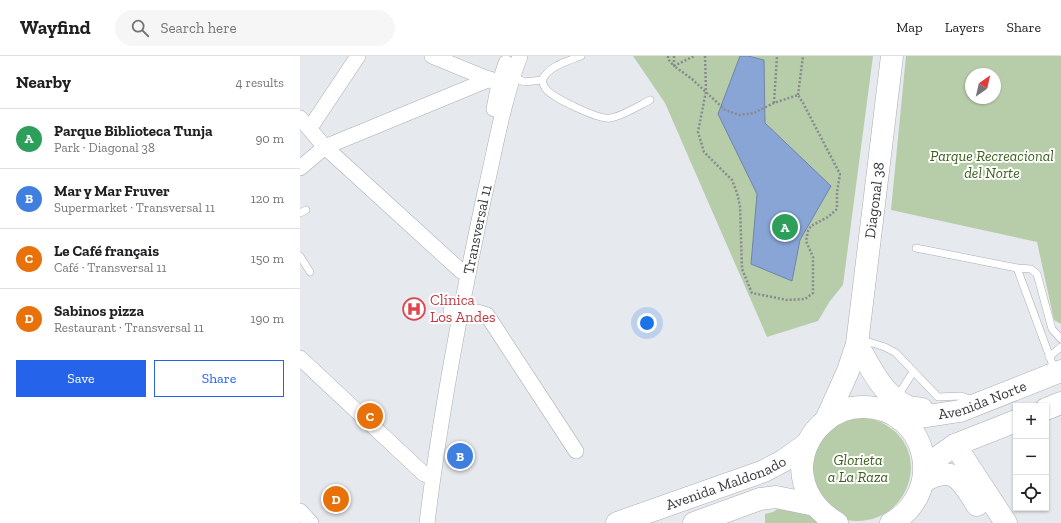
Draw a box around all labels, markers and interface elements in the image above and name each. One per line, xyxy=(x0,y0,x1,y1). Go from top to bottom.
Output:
search box xyxy=(115,10,395,46)
text: Wayfind xyxy=(20,16,91,39)
icon: search xyxy=(129,17,151,39)
text: Search here xyxy=(161,19,237,37)
text: Map xyxy=(896,19,923,36)
text: Layers xyxy=(945,19,984,36)
text: Share xyxy=(1006,19,1041,36)
north arrow xyxy=(965,68,1001,104)
text: Nearby xyxy=(16,72,71,92)
text: 4 results xyxy=(236,75,284,90)
text: Parque Biblioteca Tunja xyxy=(54,122,212,140)
text: A xyxy=(25,131,33,146)
text: 90 m xyxy=(255,131,284,146)
text: Park · Diagonal 38 xyxy=(54,140,155,155)
park label: Parque Recreacional del Norte xyxy=(930,147,1054,182)
street label: Diagonal 38 xyxy=(861,161,888,239)
text: Mar y Mar Fruver xyxy=(54,182,170,200)
street label: Transversal 11 xyxy=(459,183,496,276)
text: B xyxy=(25,191,33,206)
text: 120 m xyxy=(251,191,284,206)
text: Supermarket · Transversal 11 xyxy=(54,200,215,215)
pin: A xyxy=(772,212,798,242)
text: Le Café français xyxy=(54,242,159,260)
text: C xyxy=(25,251,33,266)
text: 150 m xyxy=(251,251,284,266)
text: Café · Transversal 11 xyxy=(54,260,166,275)
place label: Clínica Los Andes xyxy=(430,291,496,326)
hospital icon: Clínica Los Andes xyxy=(401,296,427,322)
text: Sabinos pizza xyxy=(54,302,144,320)
text: D xyxy=(24,311,34,326)
text: 190 m xyxy=(250,311,284,326)
your location xyxy=(637,313,657,333)
text: Restaurant · Transversal 11 xyxy=(54,320,204,335)
button: Save xyxy=(16,360,146,397)
button: Share xyxy=(154,360,284,397)
street label: Avenida Norte xyxy=(937,377,1029,423)
pin: C xyxy=(357,401,383,431)
map controls xyxy=(1013,403,1049,511)
button: + xyxy=(1013,403,1049,439)
button: − xyxy=(1013,439,1049,475)
pin: B xyxy=(447,441,473,471)
park label: Glorieta a La Raza xyxy=(828,451,888,486)
street label: Avenida Maldonado xyxy=(663,452,789,514)
button: locate xyxy=(1013,475,1049,511)
pin: D xyxy=(323,484,349,514)

